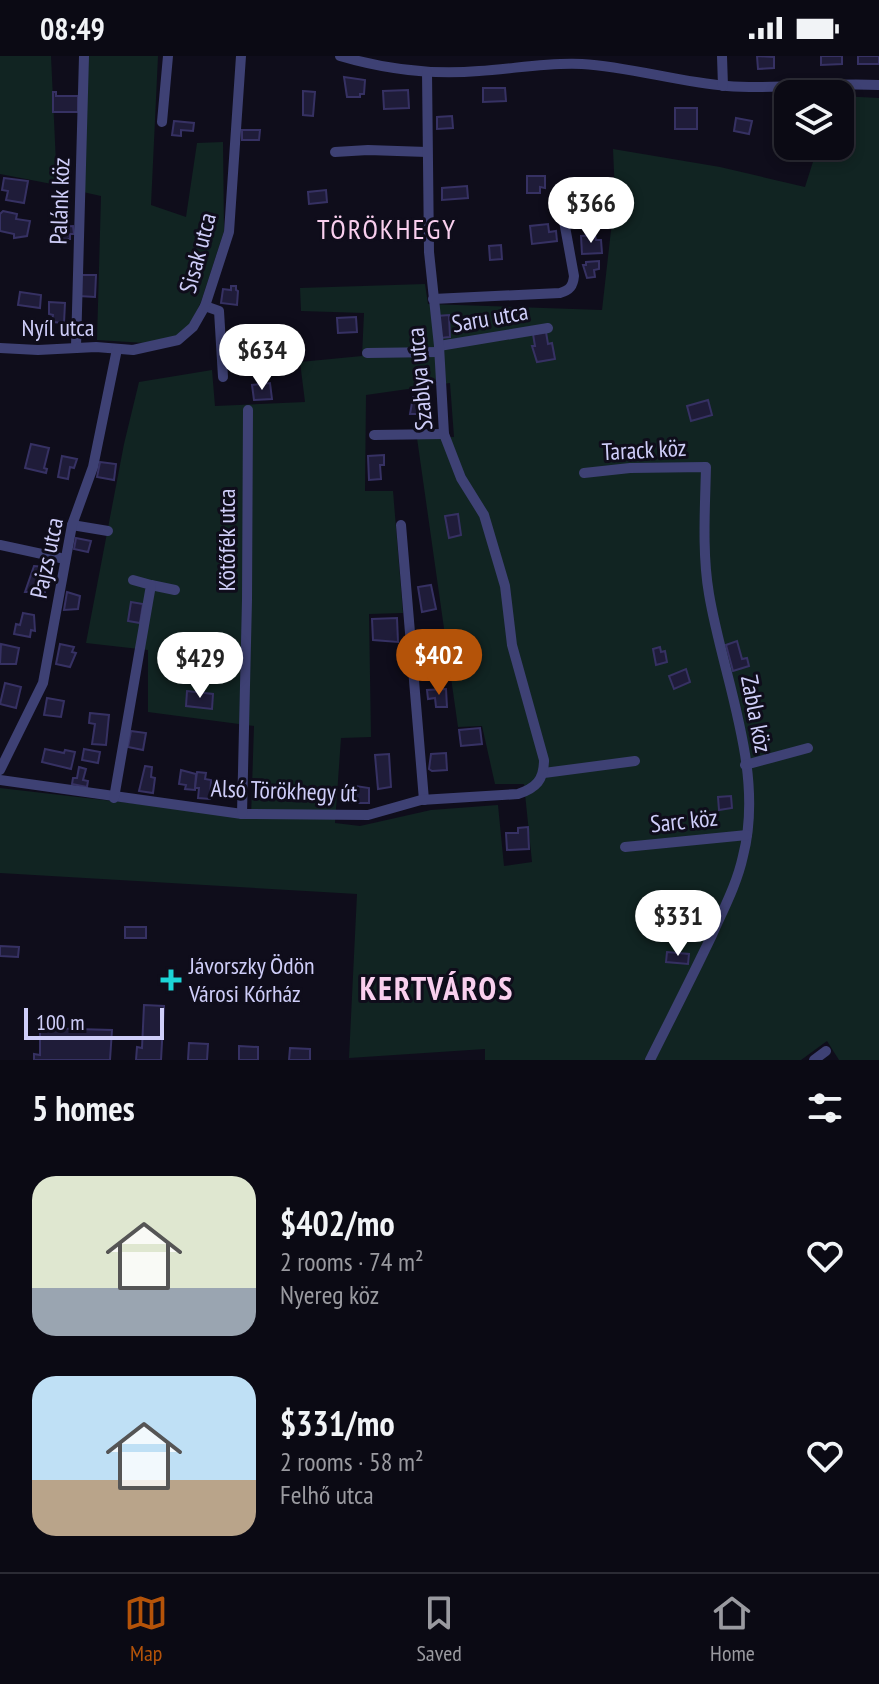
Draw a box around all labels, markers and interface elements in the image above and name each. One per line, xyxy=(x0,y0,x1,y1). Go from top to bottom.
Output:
text: 08:49 xyxy=(40,9,105,48)
map controls xyxy=(774,80,854,160)
button: layers xyxy=(774,80,854,160)
street label: Palánk köz xyxy=(42,157,77,245)
pin: $366 xyxy=(544,177,638,245)
text: $366 xyxy=(566,186,616,219)
street label: Sisak utca xyxy=(172,209,223,296)
district label: TÖRÖKHEGY xyxy=(317,210,457,247)
street label: Saru utca xyxy=(449,296,530,339)
street label: Nyíl utca xyxy=(22,312,94,343)
pin: $634 xyxy=(215,324,309,392)
street label: Szablya utca xyxy=(400,326,439,432)
text: $634 xyxy=(237,333,287,366)
street label: Tarack köz xyxy=(601,432,687,467)
street label: Kötőfék utca xyxy=(211,489,242,591)
street label: Pajzs utca xyxy=(23,515,70,601)
pin: $402 xyxy=(392,629,486,697)
pin: $429 xyxy=(153,632,247,700)
text: $402 xyxy=(414,638,464,671)
text: $429 xyxy=(175,641,225,674)
street label: Zabla köz xyxy=(734,673,779,755)
street label: Alsó Törökhegy út xyxy=(210,772,358,809)
street label: Sarc köz xyxy=(649,802,719,839)
pin: $331 xyxy=(631,890,725,958)
text: $331 xyxy=(653,899,703,932)
place label: Jávorszky Ödön Városi Kórház xyxy=(188,950,315,1009)
district label: KERTVÁROS xyxy=(360,967,514,1009)
marker: Jávorszky Ödön Városi Kórház xyxy=(160,969,182,991)
scale bar xyxy=(24,1004,164,1040)
text: 100 m xyxy=(36,1008,85,1036)
text: 5 homes xyxy=(32,1086,135,1130)
icon: filters xyxy=(803,1086,847,1130)
text: $402/mo xyxy=(280,1201,395,1245)
icon: home xyxy=(96,1208,192,1304)
icon: heart xyxy=(803,1234,847,1278)
text: 2 rooms · 74 m² xyxy=(280,1245,424,1278)
text: Nyereg köz xyxy=(280,1278,379,1311)
text: $331/mo xyxy=(280,1401,395,1445)
icon: home xyxy=(96,1408,192,1504)
icon: heart xyxy=(803,1434,847,1478)
text: 2 rooms · 58 m² xyxy=(280,1445,424,1478)
text: Felhő utca xyxy=(280,1478,374,1511)
tab: Map xyxy=(124,1591,168,1667)
tab: Saved xyxy=(416,1591,462,1667)
tab: Home xyxy=(710,1591,755,1667)

